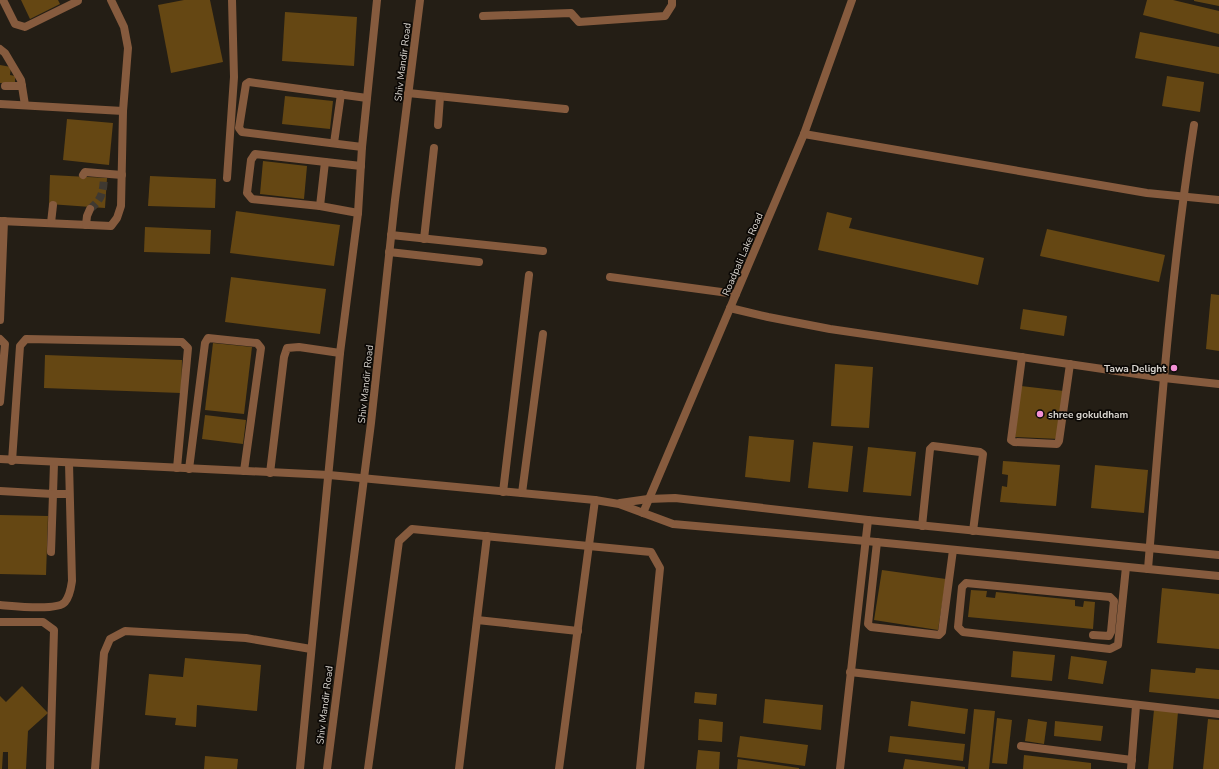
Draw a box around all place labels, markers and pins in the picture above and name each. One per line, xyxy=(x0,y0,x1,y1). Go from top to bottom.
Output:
place label: Tawa Delight xyxy=(1104,362,1166,376)
marker: Tawa Delight xyxy=(1169,363,1179,373)
place label: shree gokuldham xyxy=(1048,408,1129,422)
marker: shree gokuldham xyxy=(1035,409,1045,419)

